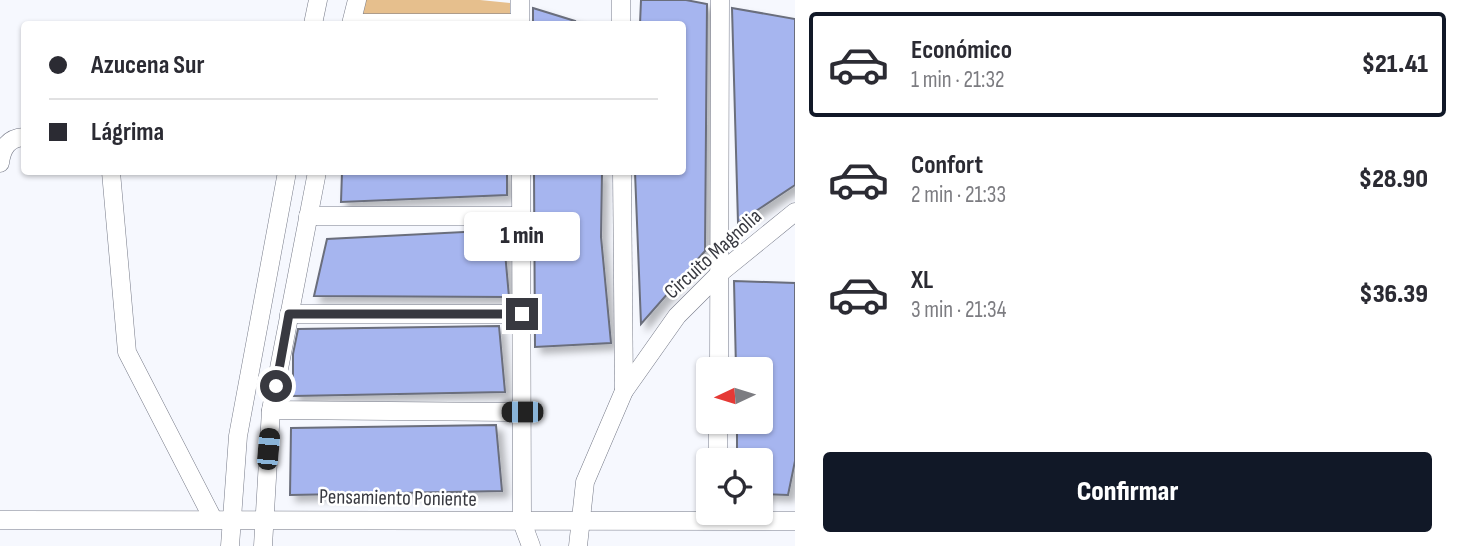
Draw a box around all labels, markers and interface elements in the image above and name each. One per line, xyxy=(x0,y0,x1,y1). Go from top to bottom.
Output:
icon: car xyxy=(827,33,890,96)
text: Económico xyxy=(911,35,1012,66)
text: $21.41 xyxy=(1362,49,1428,80)
text: Azucena Sur xyxy=(91,50,204,81)
text: 1 min · 21:32 xyxy=(911,66,1005,94)
text: Lágrima xyxy=(91,117,164,148)
icon: car xyxy=(827,148,890,211)
text: Confort xyxy=(911,150,983,181)
text: $28.90 xyxy=(1359,164,1428,195)
text: 2 min · 21:33 xyxy=(911,181,1006,209)
street label: Circuito Magnolia xyxy=(659,204,767,304)
callout: 1 min xyxy=(464,212,580,262)
text: 1 min xyxy=(500,222,544,250)
icon: car xyxy=(827,263,890,326)
text: XL xyxy=(911,265,933,296)
text: $36.39 xyxy=(1359,279,1428,310)
text: 3 min · 21:34 xyxy=(911,296,1006,324)
route end xyxy=(506,298,538,330)
north arrow xyxy=(696,357,774,434)
map controls xyxy=(696,357,773,525)
route start xyxy=(260,370,292,402)
car xyxy=(502,402,544,423)
car xyxy=(256,427,281,471)
button: locate xyxy=(696,448,773,525)
button: Confirmar xyxy=(823,452,1432,532)
street label: Pensamiento Poniente xyxy=(319,484,477,512)

